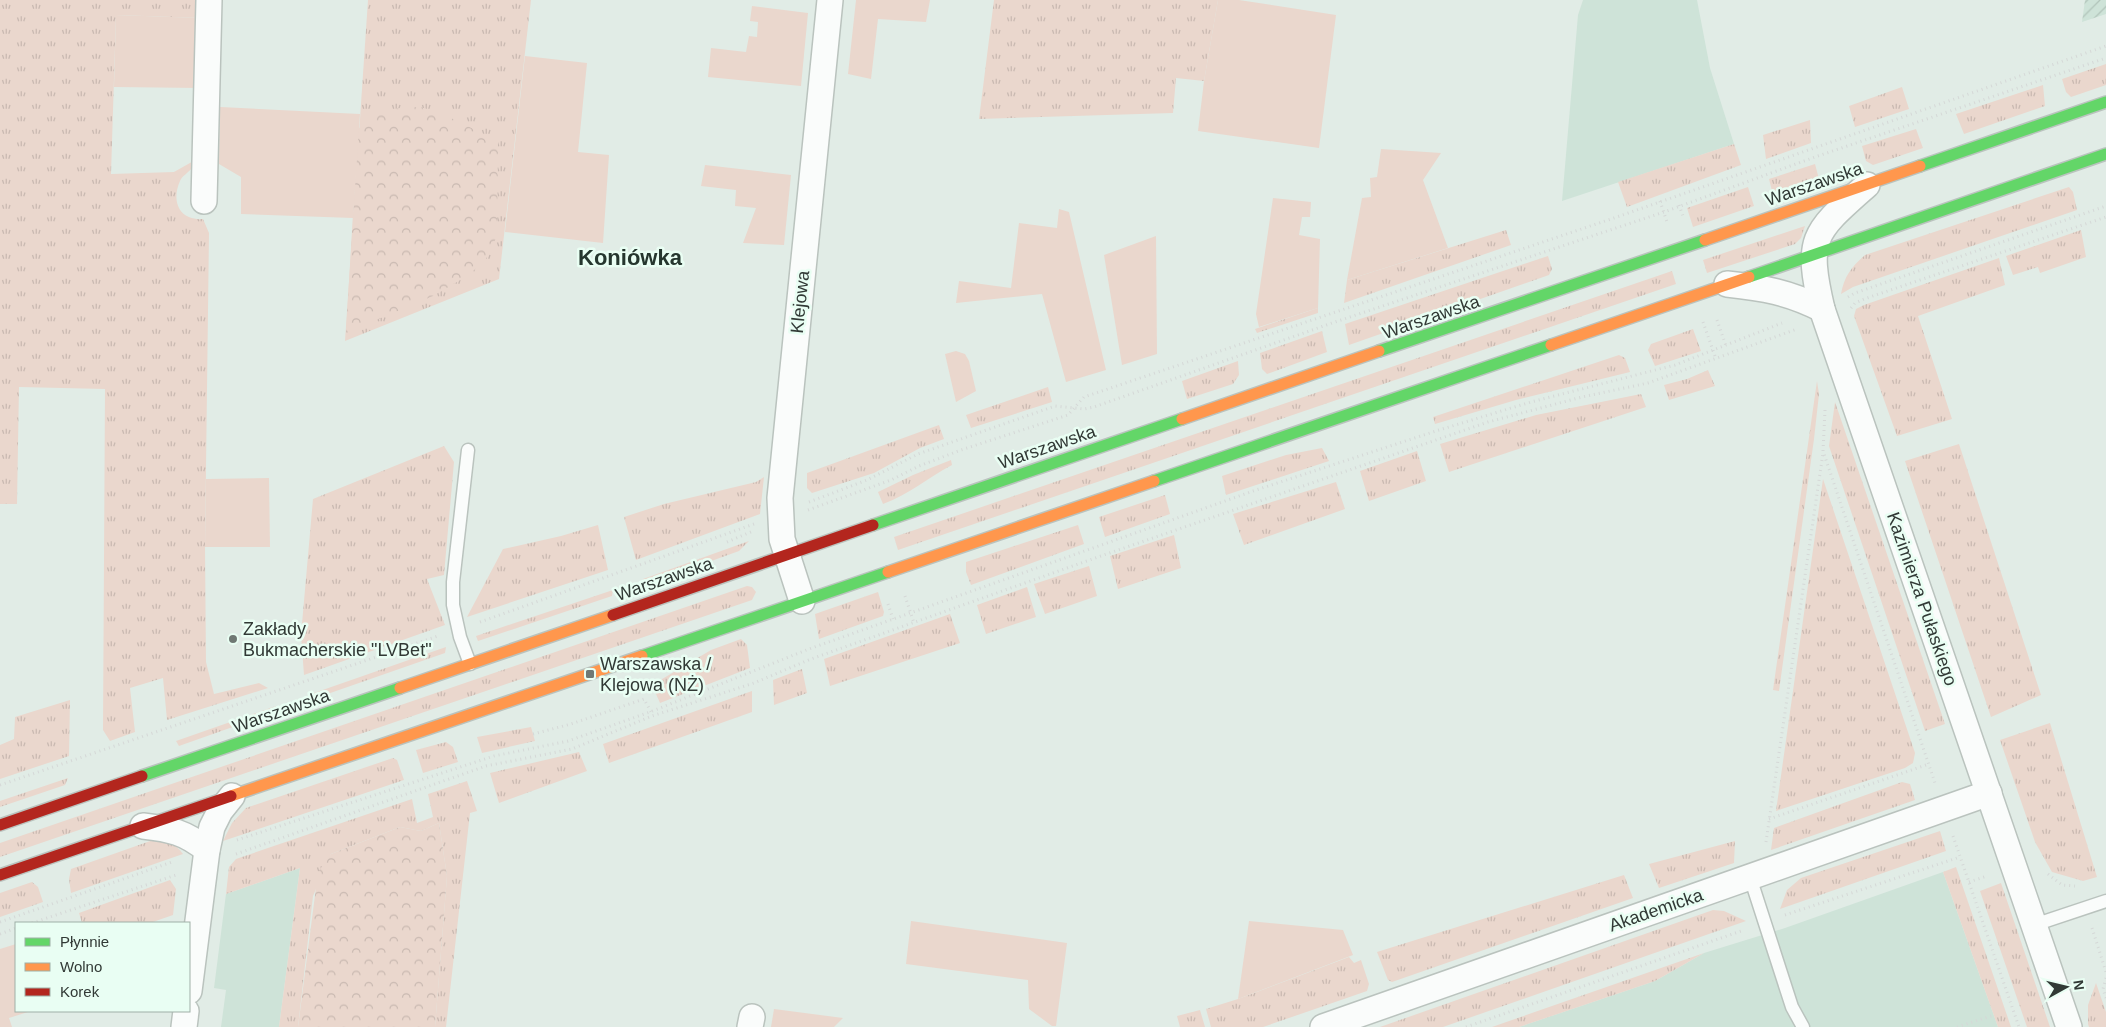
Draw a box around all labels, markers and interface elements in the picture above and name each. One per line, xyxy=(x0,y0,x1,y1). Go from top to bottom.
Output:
street label: Warszawska xyxy=(1763,158,1866,210)
district label: Koniówka xyxy=(578,245,683,270)
street label: Klejowa xyxy=(787,269,813,334)
street label: Warszawska xyxy=(1380,291,1483,343)
street label: Warszawska xyxy=(996,421,1099,473)
street label: Kazimierza Pułaskiego xyxy=(1883,510,1961,688)
street label: Warszawska xyxy=(613,553,716,605)
place label: Zakłady Bukmacherskie "LVBet" xyxy=(243,619,432,660)
marker: Zakłady Bukmacherskie "LVBet" xyxy=(227,633,239,645)
place label: Warszawska / Klejowa (NŻ) xyxy=(600,654,711,695)
marker: Warszawska / Klejowa (NŻ) xyxy=(584,668,596,680)
street label: Warszawska xyxy=(230,685,333,737)
street label: Akademicka xyxy=(1606,884,1707,935)
legend xyxy=(15,922,190,1012)
text: Płynnie xyxy=(60,933,109,950)
text: Wolno xyxy=(60,958,102,975)
north arrow xyxy=(2041,962,2091,1012)
text: N xyxy=(2070,979,2088,991)
text: Korek xyxy=(60,983,100,1000)

